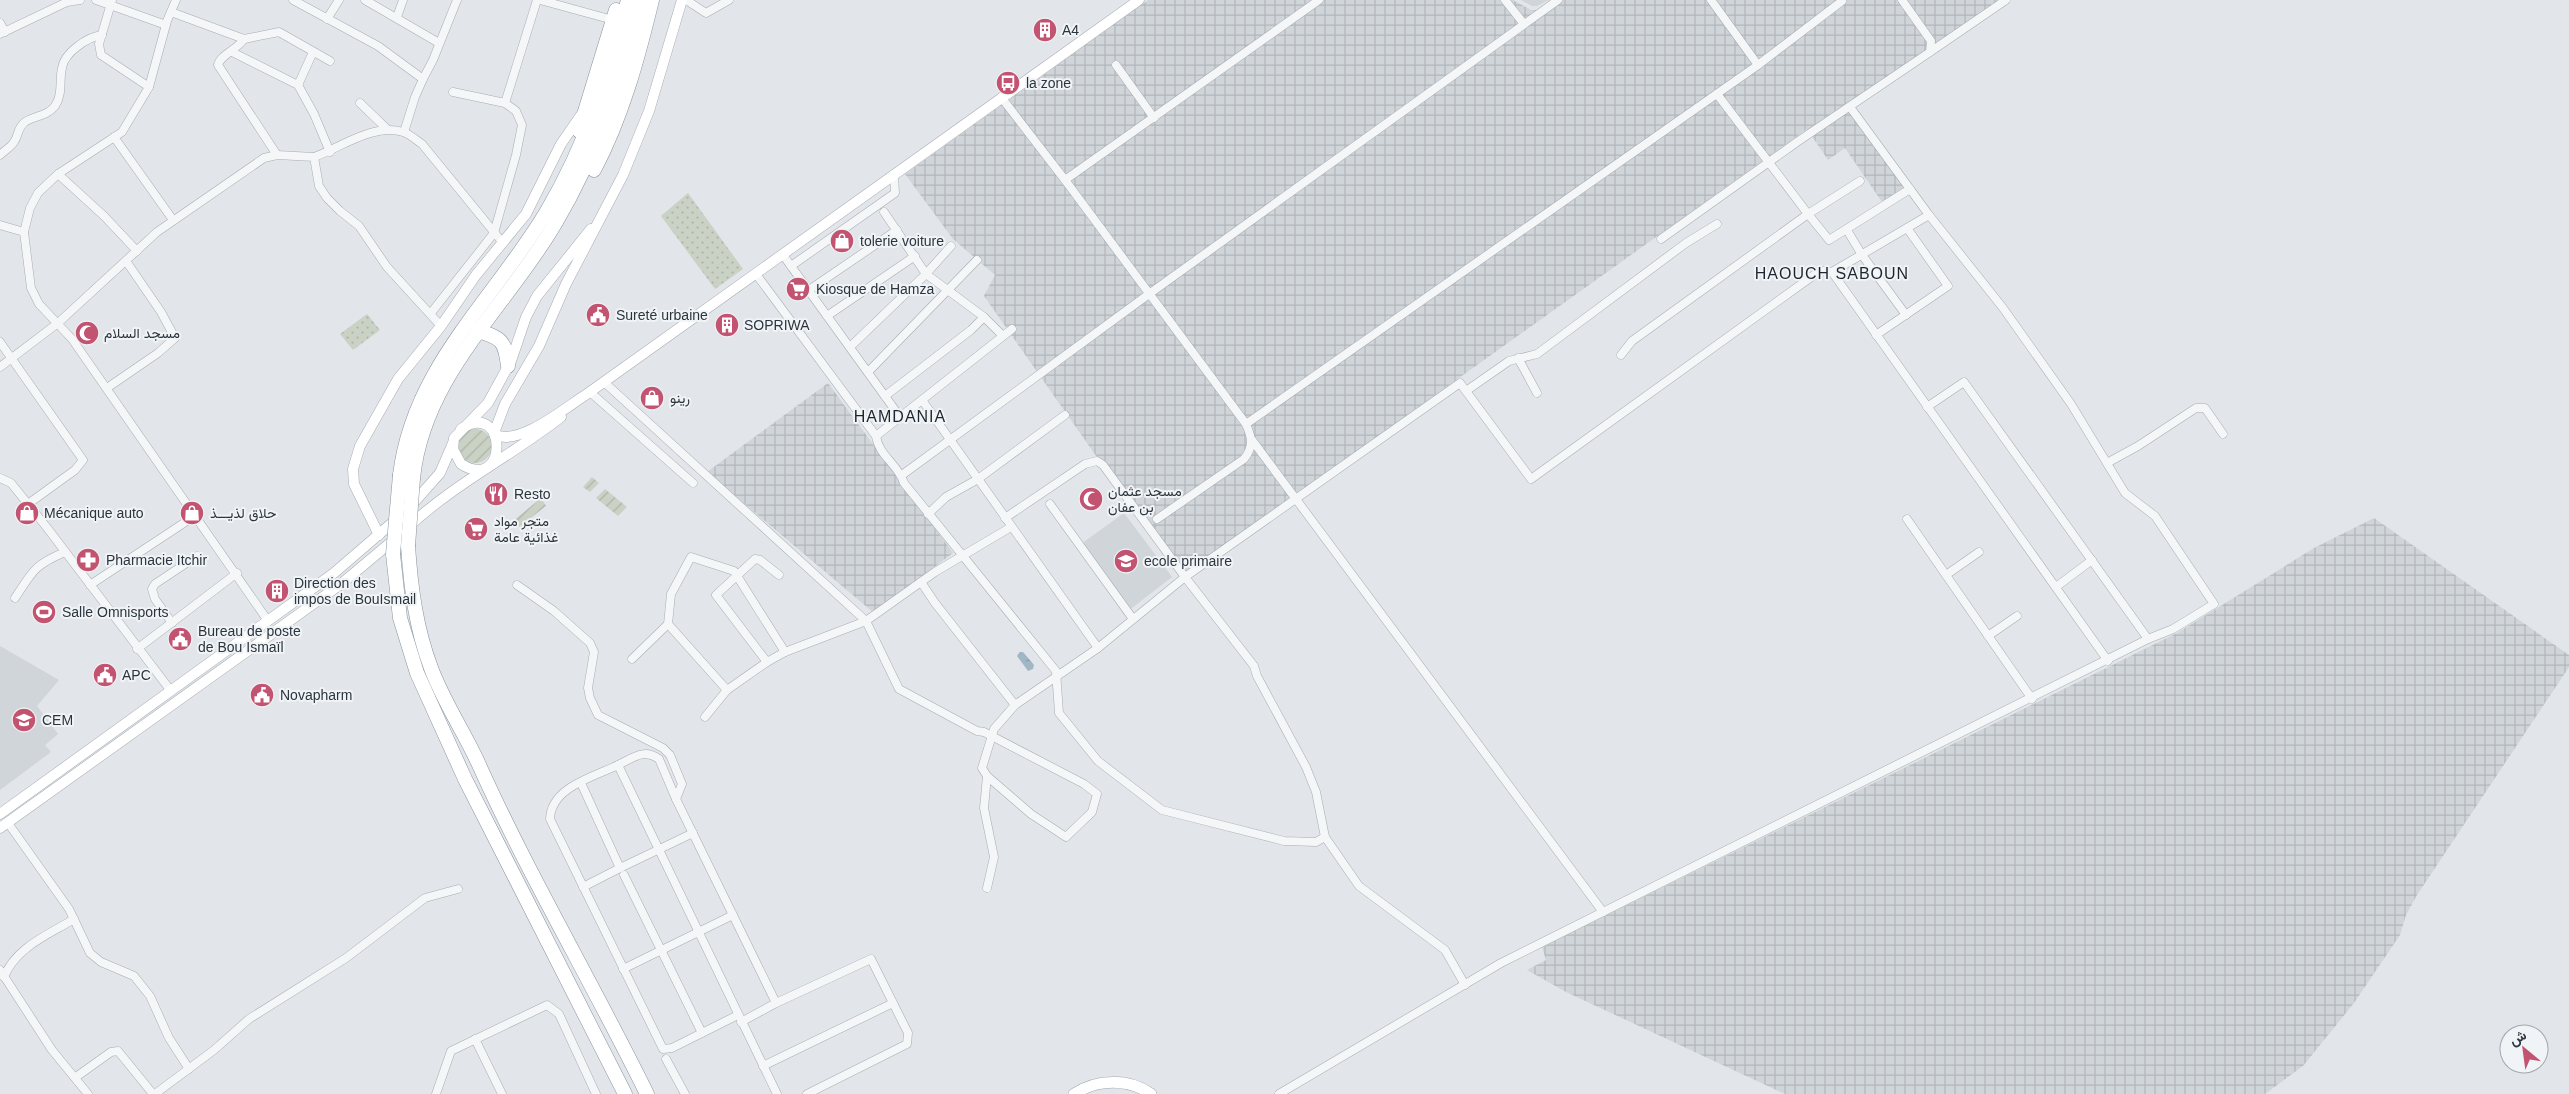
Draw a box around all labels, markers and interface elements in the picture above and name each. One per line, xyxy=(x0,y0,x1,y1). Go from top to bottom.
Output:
building icon: A4 xyxy=(1032,17,1058,43)
place label: A4 xyxy=(1062,22,1079,38)
bus stop icon: la zone xyxy=(995,70,1021,96)
place label: la zone xyxy=(1026,75,1071,91)
shop icon: tolerie voiture xyxy=(829,228,855,254)
place label: tolerie voiture xyxy=(860,233,944,249)
district label: HAOUCH SABOUN xyxy=(1755,265,1909,282)
supermarket icon: Kiosque de Hamza xyxy=(785,276,811,302)
place label: Kiosque de Hamza xyxy=(816,281,935,297)
public building icon: Sureté urbaine xyxy=(585,302,611,328)
place label: Sureté urbaine xyxy=(616,307,708,323)
building icon: SOPRIWA xyxy=(714,312,740,338)
place label: SOPRIWA xyxy=(744,317,810,333)
mosque icon: مسجد السلام xyxy=(74,320,100,346)
place label: مسجد السلام xyxy=(104,325,180,342)
shop icon: رينو xyxy=(639,385,665,411)
place label: رينو xyxy=(670,390,690,407)
district label: HAMDANIA xyxy=(854,408,946,425)
restaurant icon: Resto xyxy=(483,481,509,507)
place label: مسجد عثمان بن عفان xyxy=(1108,483,1182,516)
place label: Resto xyxy=(514,486,551,502)
mosque icon: مسجد عثمان بن عفان xyxy=(1078,486,1104,512)
shop icon: Mécanique auto xyxy=(14,500,40,526)
shop icon: حلاق لذيـــذ xyxy=(179,500,205,526)
place label: Mécanique auto xyxy=(44,505,144,521)
place label: حلاق لذيـــذ xyxy=(210,505,276,522)
place label: متجر مواد غذائية عامة xyxy=(494,513,558,545)
supermarket icon: متجر مواد غذائية عامة xyxy=(463,516,489,542)
pharmacy icon: Pharmacie Itchir xyxy=(75,547,101,573)
school or university icon: ecole primaire xyxy=(1113,548,1139,574)
place label: Pharmacie Itchir xyxy=(106,552,207,568)
place label: ecole primaire xyxy=(1144,553,1232,569)
place label: Direction des impos de BouIsmail xyxy=(294,575,416,607)
building icon: Direction des impos de BouIsmail xyxy=(264,578,290,604)
sports icon: Salle Omnisports xyxy=(31,599,57,625)
place label: Salle Omnisports xyxy=(62,604,169,620)
place label: Bureau de poste de Bou Ismaïl xyxy=(198,623,301,655)
public building icon: Bureau de poste de Bou Ismaïl xyxy=(167,626,193,652)
public building icon: APC xyxy=(92,662,118,688)
place label: APC xyxy=(122,667,151,683)
public building icon: Novapharm xyxy=(249,682,275,708)
place label: Novapharm xyxy=(280,687,352,703)
school or university icon: CEM xyxy=(11,707,37,733)
place label: CEM xyxy=(42,712,73,728)
north arrow xyxy=(2499,1024,2549,1074)
text: ش xyxy=(2506,1026,2530,1050)

